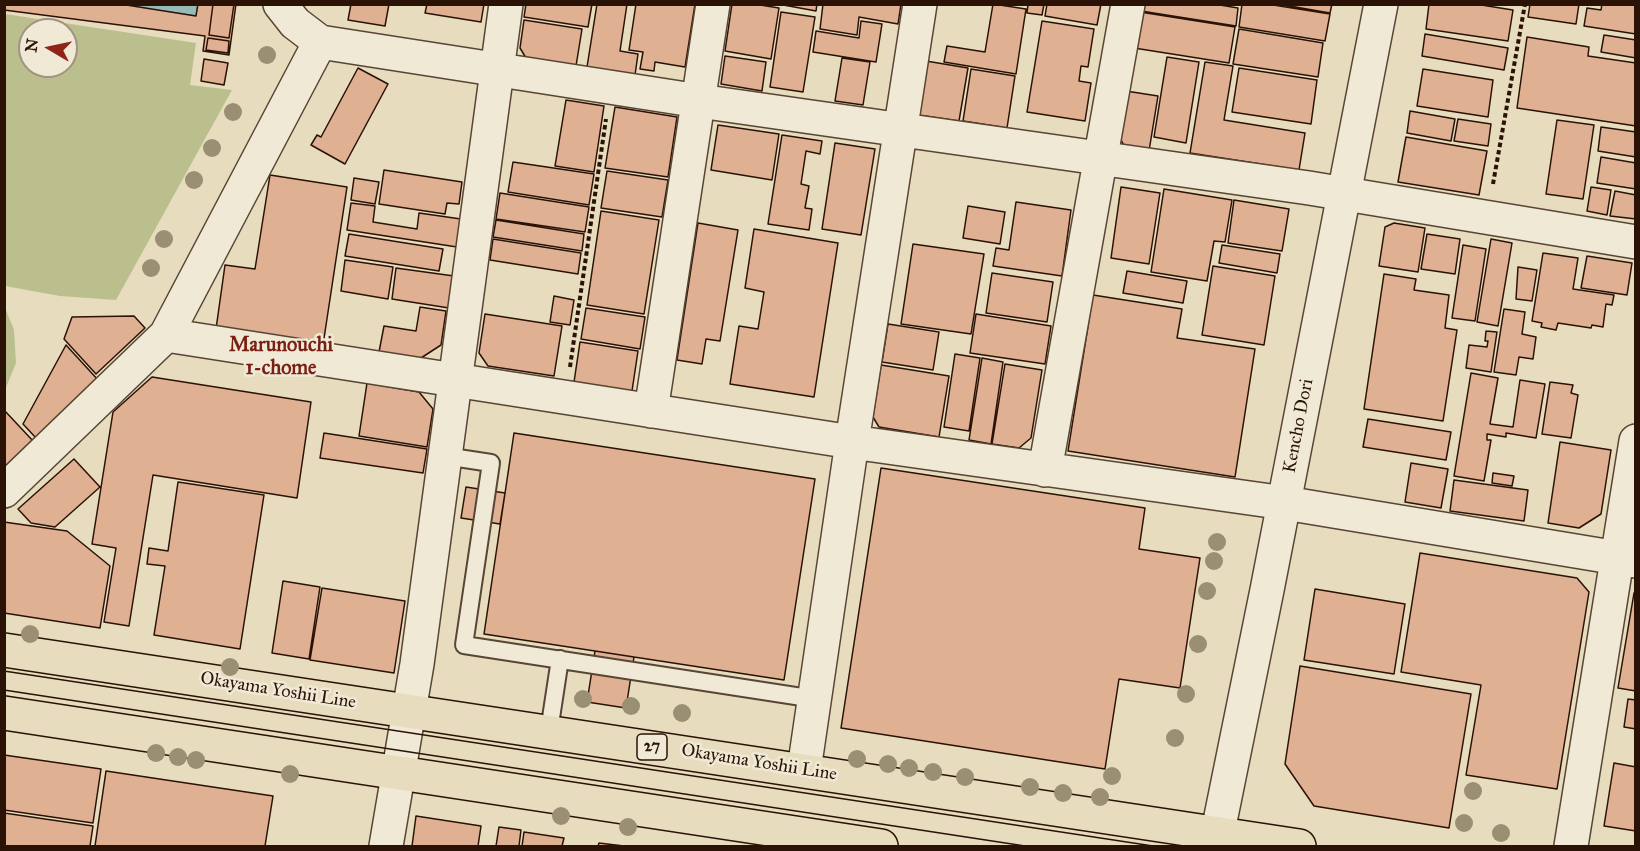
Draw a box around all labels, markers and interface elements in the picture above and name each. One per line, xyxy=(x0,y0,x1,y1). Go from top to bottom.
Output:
north arrow xyxy=(18,18,78,78)
text: N xyxy=(21,37,42,54)
district label: Marunouchi 1-chome xyxy=(229,334,333,381)
street label: Kencho Dori xyxy=(1279,377,1319,475)
street label: Okayama Yoshii Line xyxy=(199,668,357,714)
road number: 27 xyxy=(637,734,667,760)
street label: Okayama Yoshii Line xyxy=(680,740,838,786)

